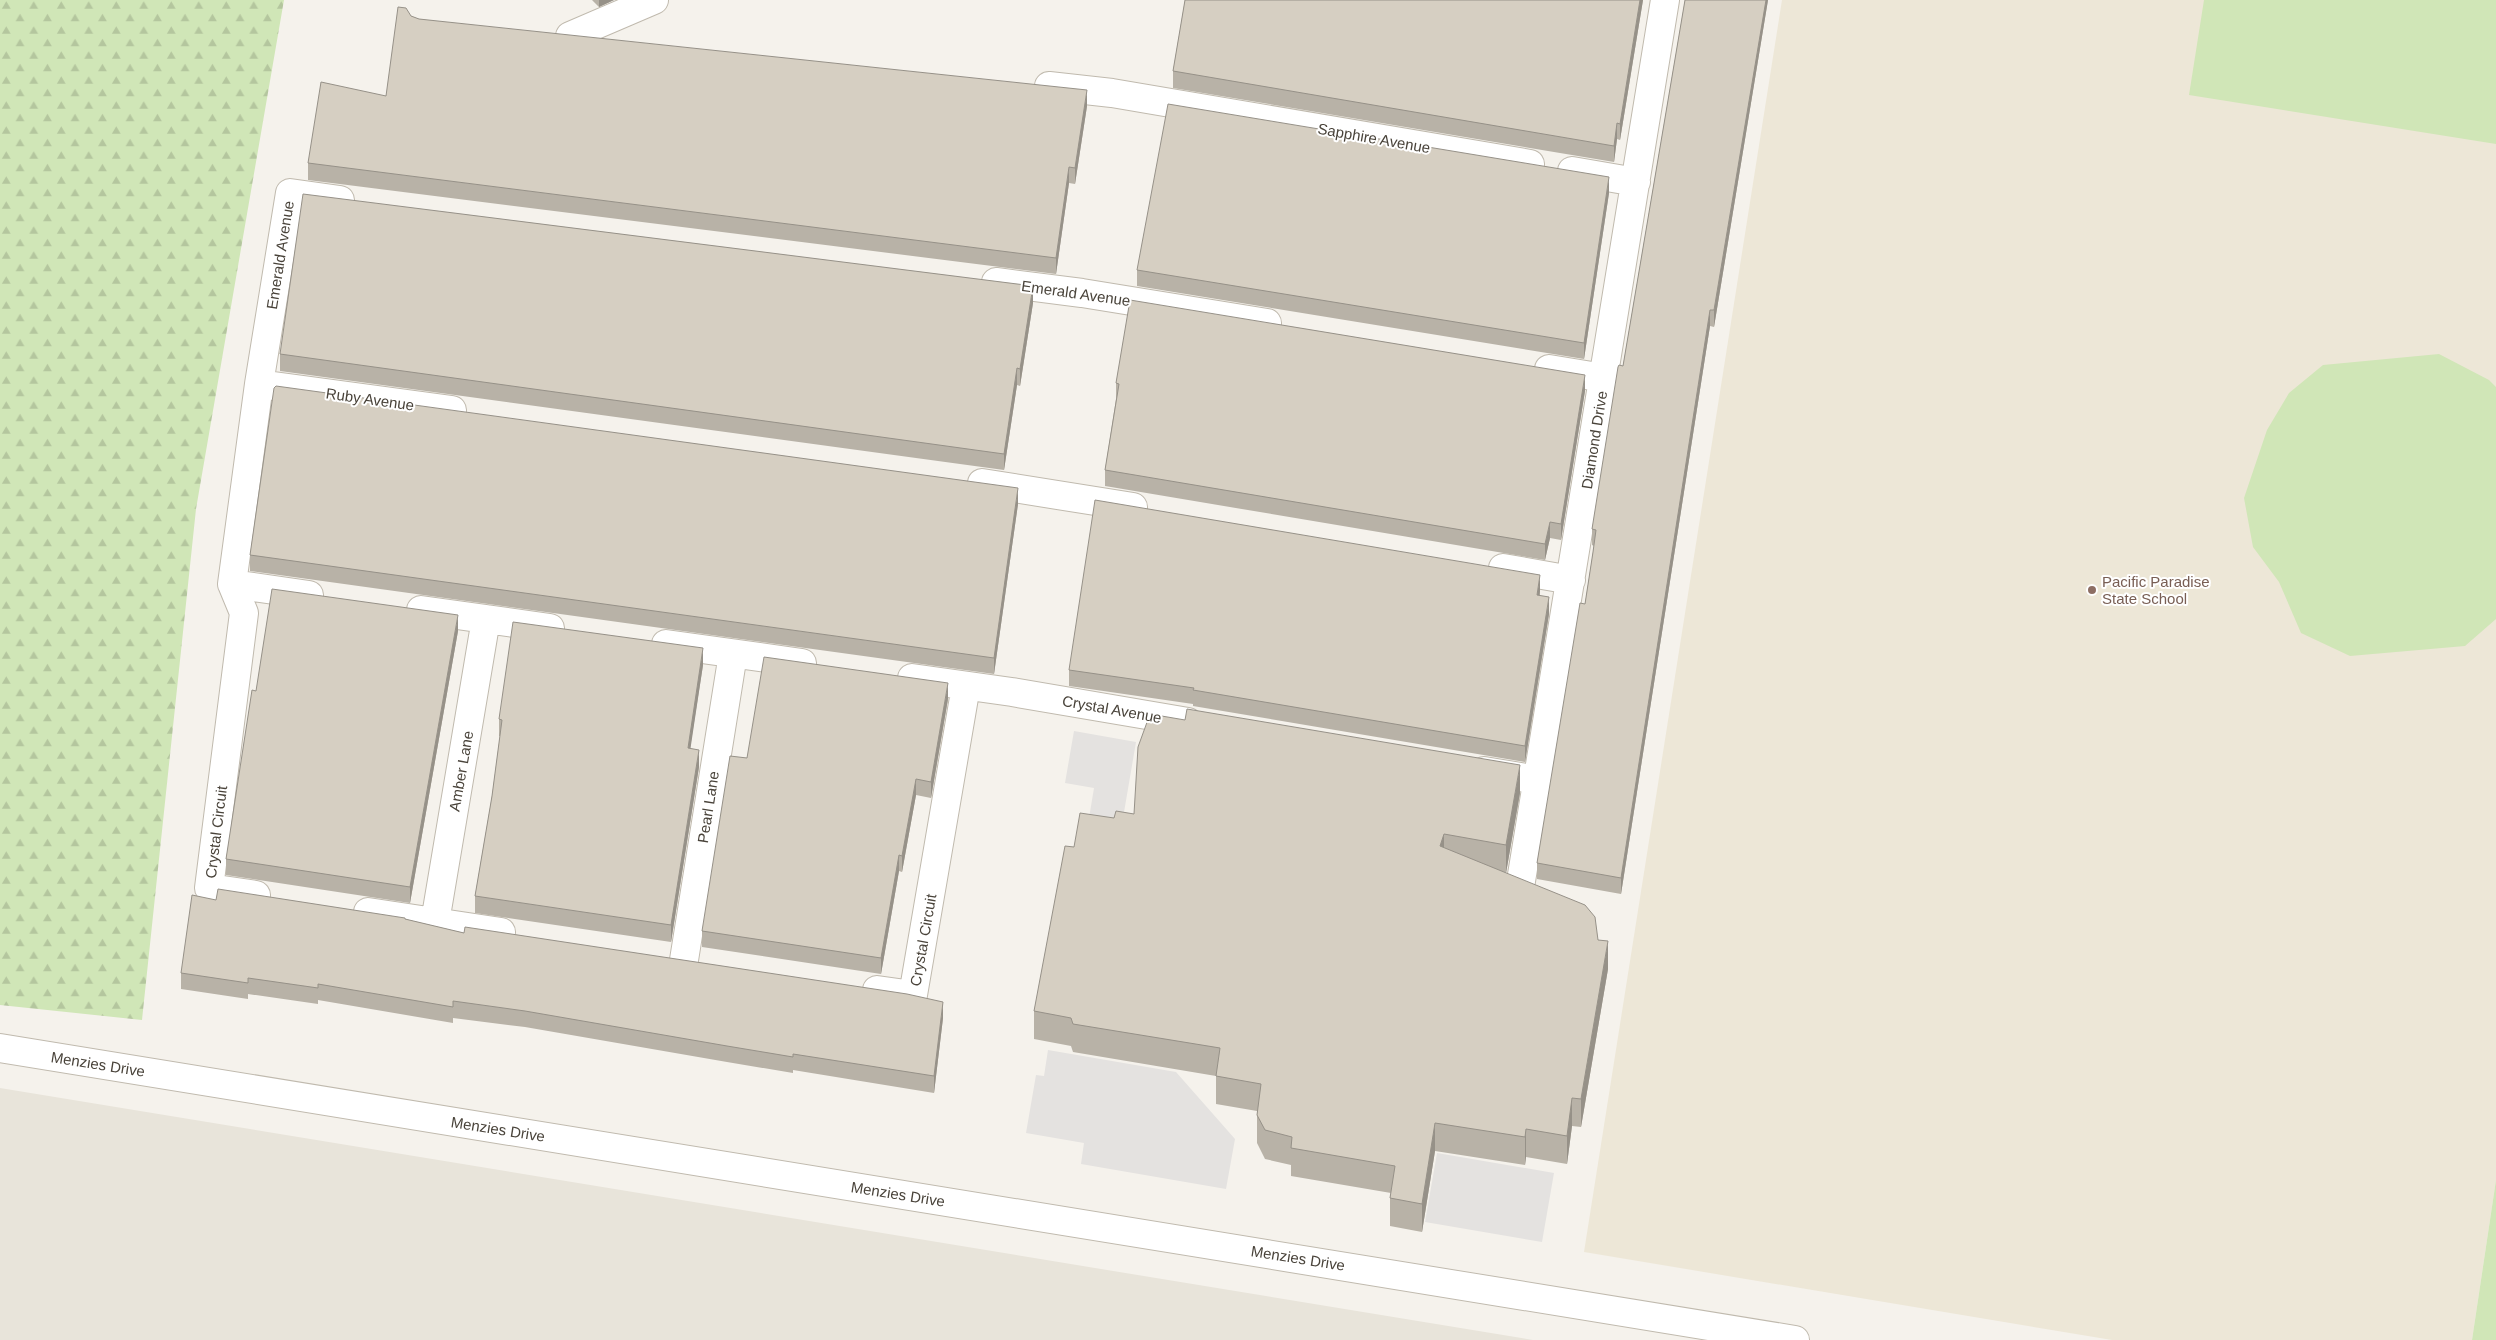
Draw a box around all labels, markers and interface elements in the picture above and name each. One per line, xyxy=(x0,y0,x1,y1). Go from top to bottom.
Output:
street label: Sapphire Avenue xyxy=(1316,120,1432,156)
street label: Emerald Avenue xyxy=(263,199,297,311)
street label: Emerald Avenue xyxy=(1020,277,1132,309)
street label: Ruby Avenue xyxy=(325,384,415,414)
street label: Diamond Drive xyxy=(1578,390,1610,490)
place label: Pacific Paradise State School xyxy=(2102,573,2210,607)
marker: Pacific Paradise State School xyxy=(2086,584,2098,596)
street label: Crystal Avenue xyxy=(1061,692,1163,726)
street label: Amber Lane xyxy=(446,729,476,813)
street label: Pearl Lane xyxy=(694,770,722,844)
street label: Crystal Circuit xyxy=(202,784,230,879)
street label: Crystal Circuit xyxy=(907,892,940,987)
street label: Menzies Drive xyxy=(50,1048,146,1080)
street label: Menzies Drive xyxy=(450,1113,546,1145)
street label: Menzies Drive xyxy=(850,1178,946,1210)
street label: Menzies Drive xyxy=(1250,1242,1346,1274)

